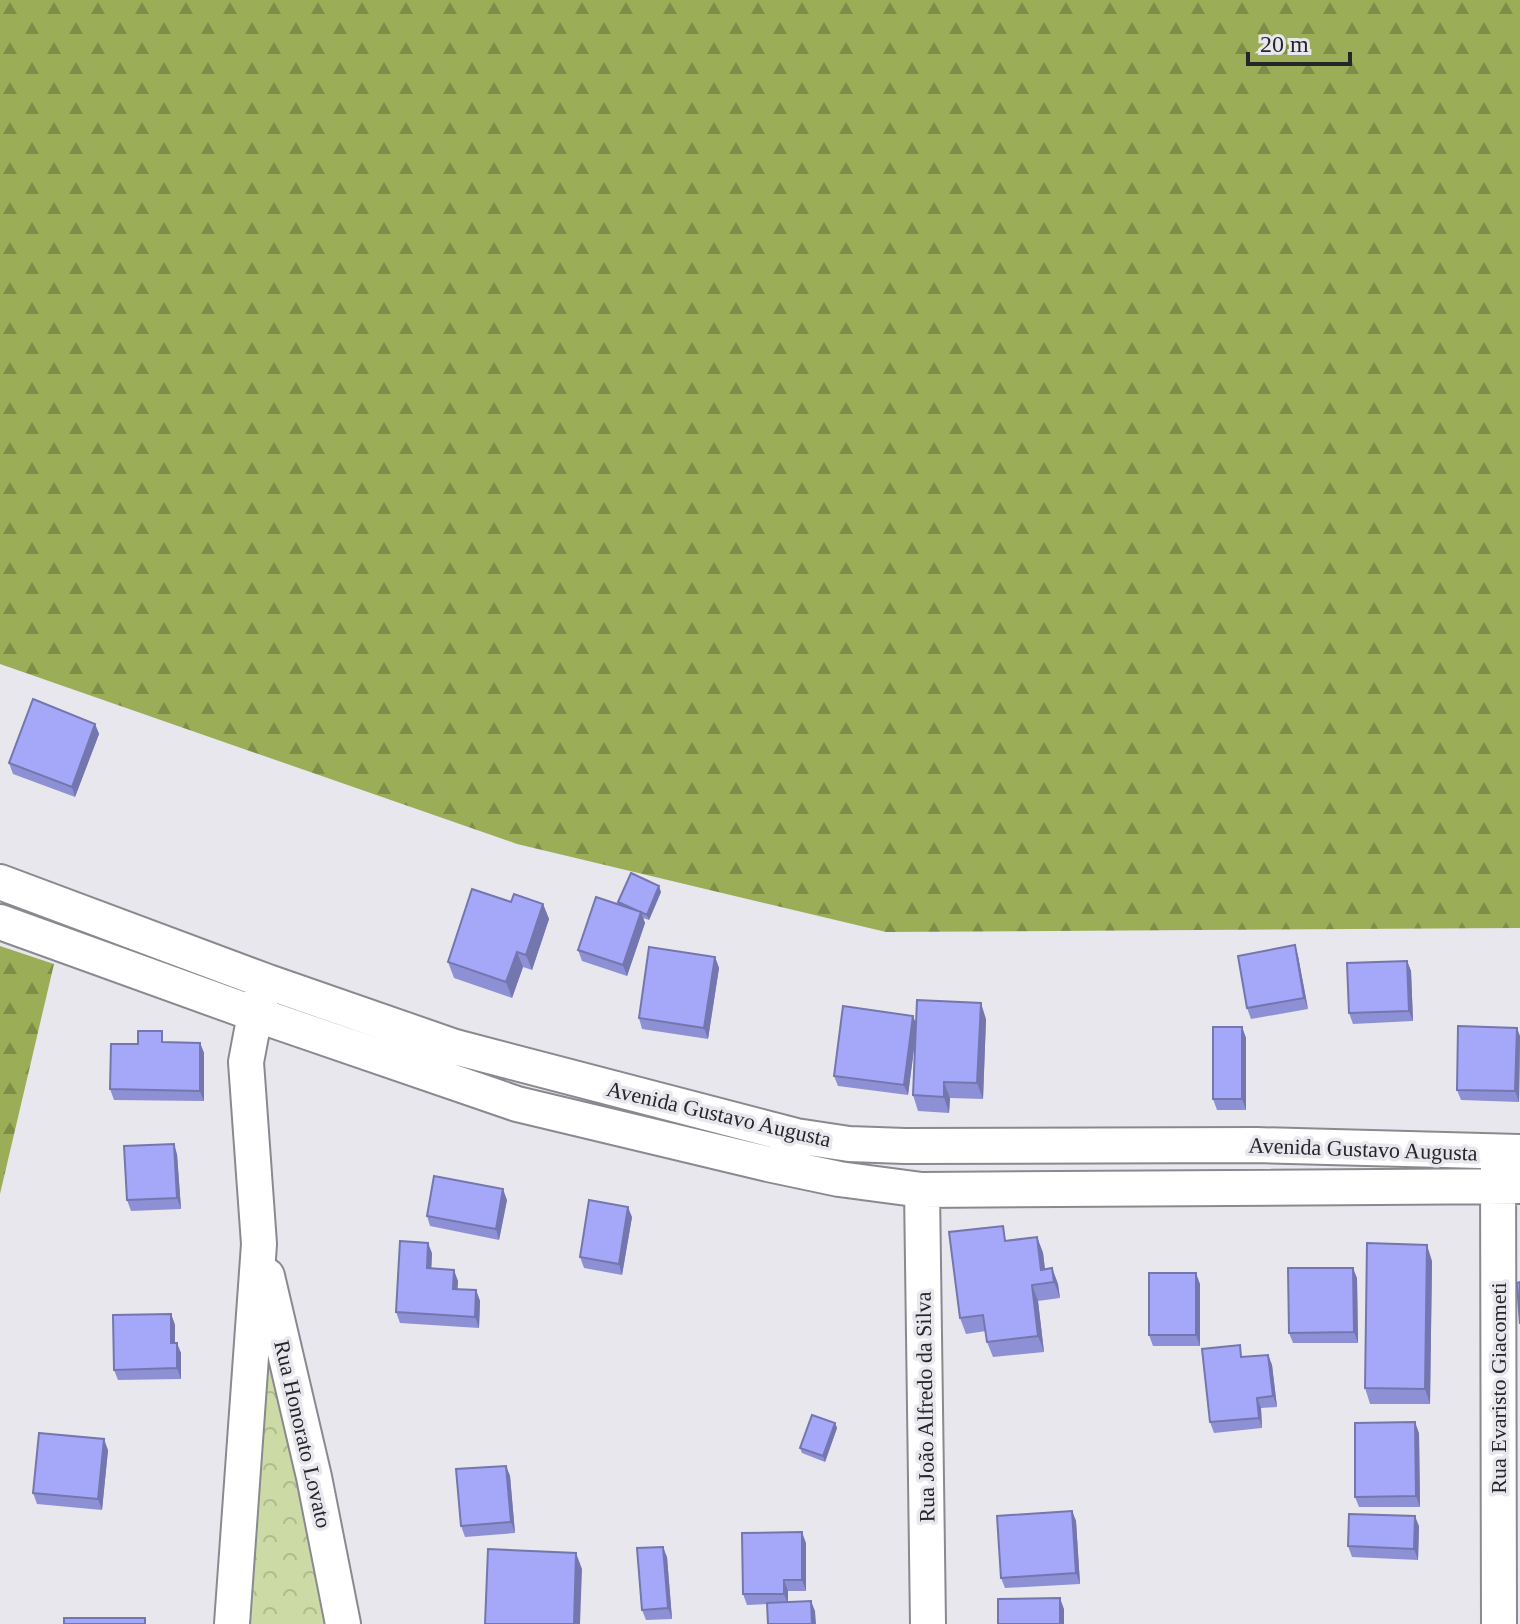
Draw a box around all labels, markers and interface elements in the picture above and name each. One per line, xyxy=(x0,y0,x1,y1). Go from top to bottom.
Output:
scale bar xyxy=(1248,16,1350,66)
text: 20 m xyxy=(1260,31,1309,57)
street label: Avenida Gustavo Augusta xyxy=(604,1076,834,1152)
street label: Avenida Gustavo Augusta xyxy=(1248,1133,1478,1166)
street label: Rua Evaristo Giacometi xyxy=(1486,1282,1511,1494)
street label: Rua João Alfredo da Silva xyxy=(910,1291,940,1523)
street label: Rua Honorato Lovato xyxy=(269,1338,337,1530)

